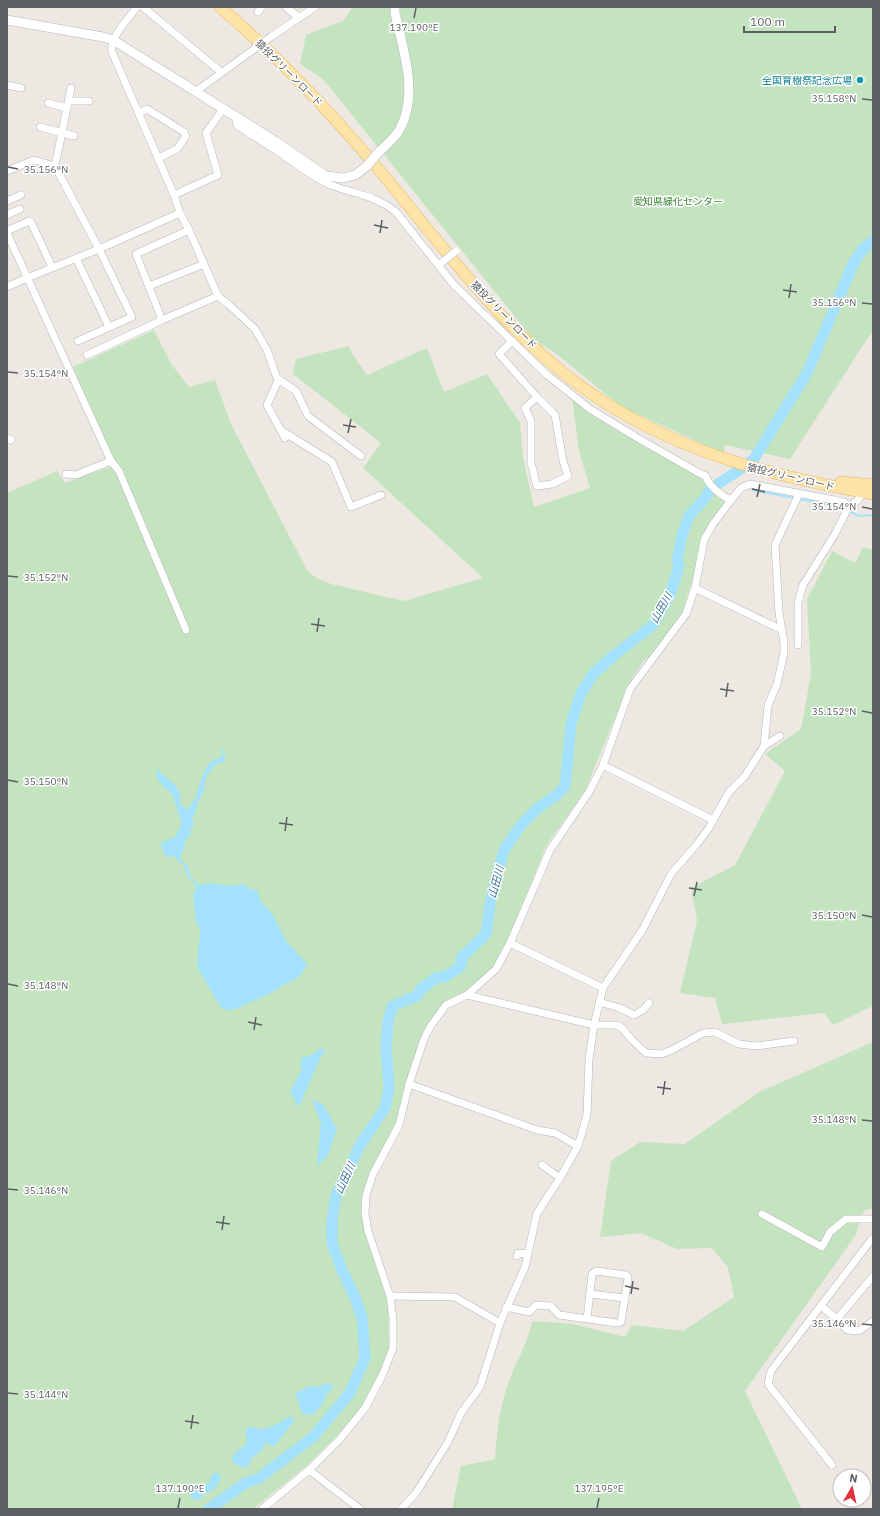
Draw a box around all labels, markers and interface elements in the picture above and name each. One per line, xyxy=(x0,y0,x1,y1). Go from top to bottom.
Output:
scale bar xyxy=(744,8,835,34)
text: 100 m xyxy=(750,14,785,29)
text: 137.190°E xyxy=(389,21,439,34)
street label: 猿投グリーンロード xyxy=(253,37,325,109)
place label: 全国育樹祭記念広場 xyxy=(762,74,852,87)
marker: 全国育樹祭記念広場 xyxy=(855,75,865,85)
text: 35.158°N xyxy=(812,92,856,105)
text: 35.156°N xyxy=(24,163,68,176)
park label: 愛知県緑化センター xyxy=(633,195,723,208)
street label: 猿投グリーンロード xyxy=(468,278,540,352)
text: 35.156°N xyxy=(812,296,856,309)
text: 35.154°N xyxy=(24,367,68,380)
street label: 猿投グリーンロード xyxy=(746,461,836,493)
text: 35.154°N xyxy=(812,500,856,513)
text: 35.152°N xyxy=(24,571,68,584)
water label: 山田川 xyxy=(647,589,676,626)
text: 35.152°N xyxy=(812,705,856,718)
text: 35.150°N xyxy=(24,775,68,788)
water label: 山田川 xyxy=(485,863,507,900)
text: 35.150°N xyxy=(812,909,856,922)
text: 35.148°N xyxy=(24,979,68,992)
text: 35.148°N xyxy=(812,1113,856,1126)
water label: 山田川 xyxy=(332,1159,359,1196)
text: 35.146°N xyxy=(24,1184,68,1197)
text: 35.146°N xyxy=(812,1317,856,1330)
text: 35.144°N xyxy=(24,1388,68,1401)
north arrow xyxy=(832,1468,872,1508)
text: N xyxy=(849,1471,859,1486)
text: 137.190°E xyxy=(155,1482,205,1495)
text: 137.195°E xyxy=(574,1482,624,1495)

